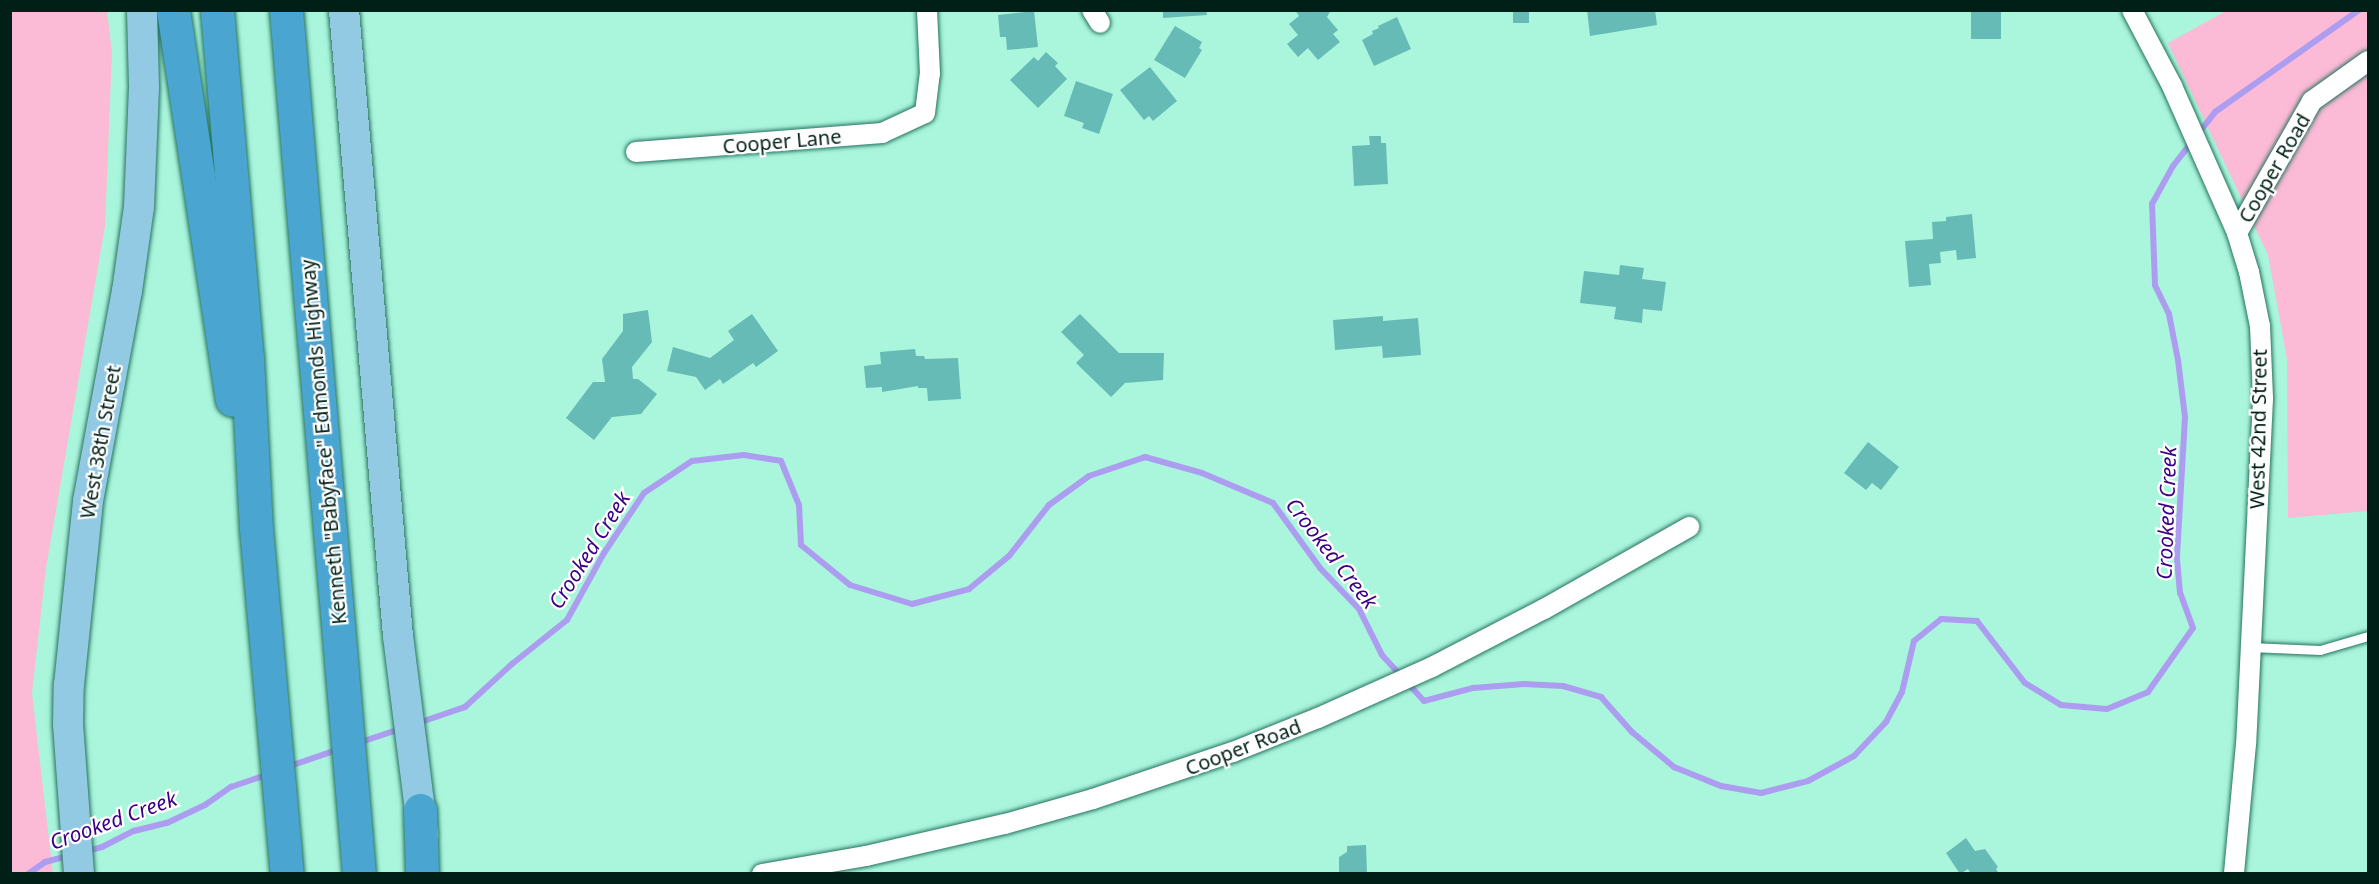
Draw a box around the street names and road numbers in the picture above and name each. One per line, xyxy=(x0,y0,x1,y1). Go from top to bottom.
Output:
street label: Cooper Road xyxy=(2233,109,2315,227)
street label: Cooper Lane xyxy=(722,124,842,158)
street label: Kenneth "Babyface" Edmonds Highway xyxy=(295,258,351,626)
street label: West 42nd Street xyxy=(2245,349,2271,509)
street label: West 38th Street xyxy=(75,364,125,520)
street label: Cooper Road xyxy=(1182,714,1304,780)

